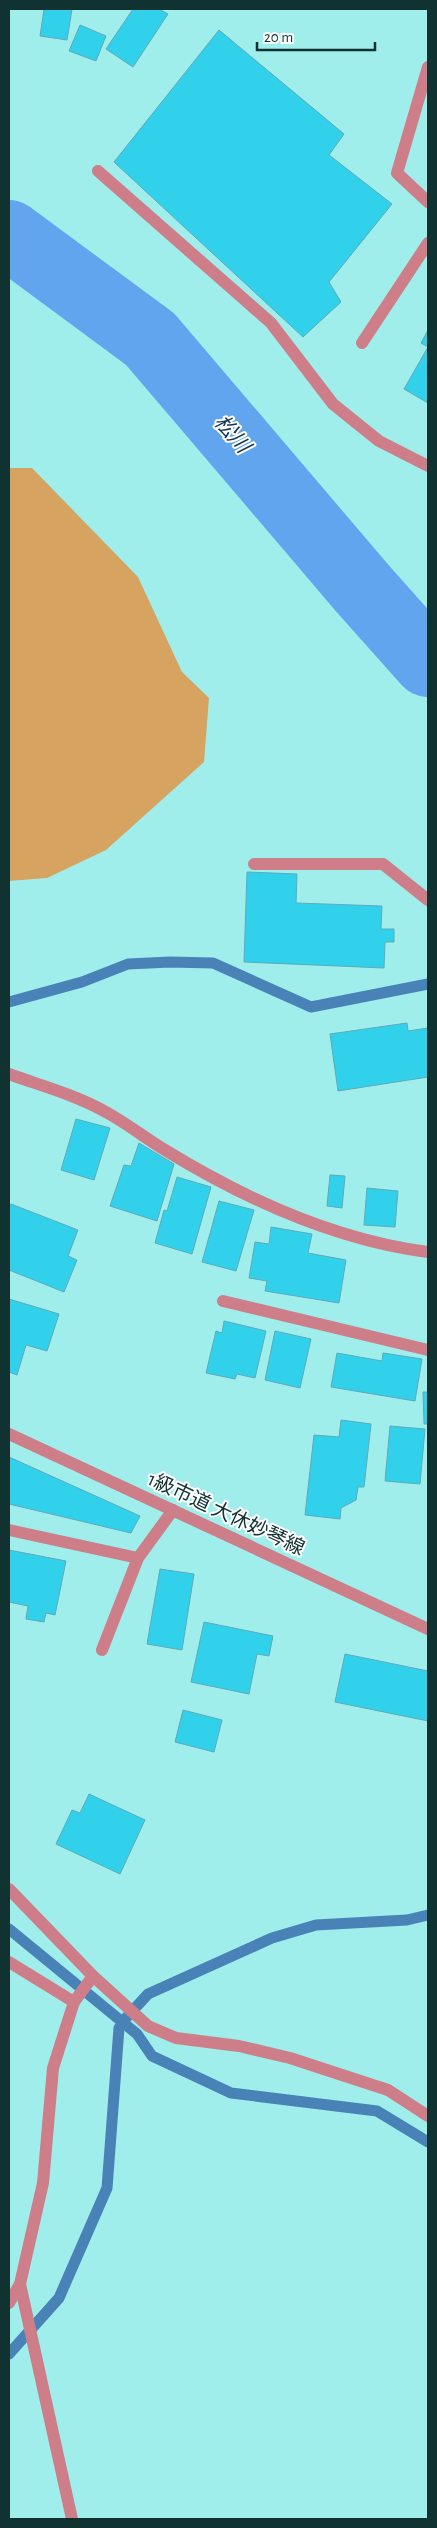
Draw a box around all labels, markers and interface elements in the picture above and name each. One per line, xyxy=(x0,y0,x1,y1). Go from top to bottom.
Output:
scale bar xyxy=(257,20,374,52)
text: 20 m xyxy=(264,30,293,45)
water label: 松川 xyxy=(210,411,256,458)
street label: 1級市道 大休妙琴線 xyxy=(145,1467,308,1559)

